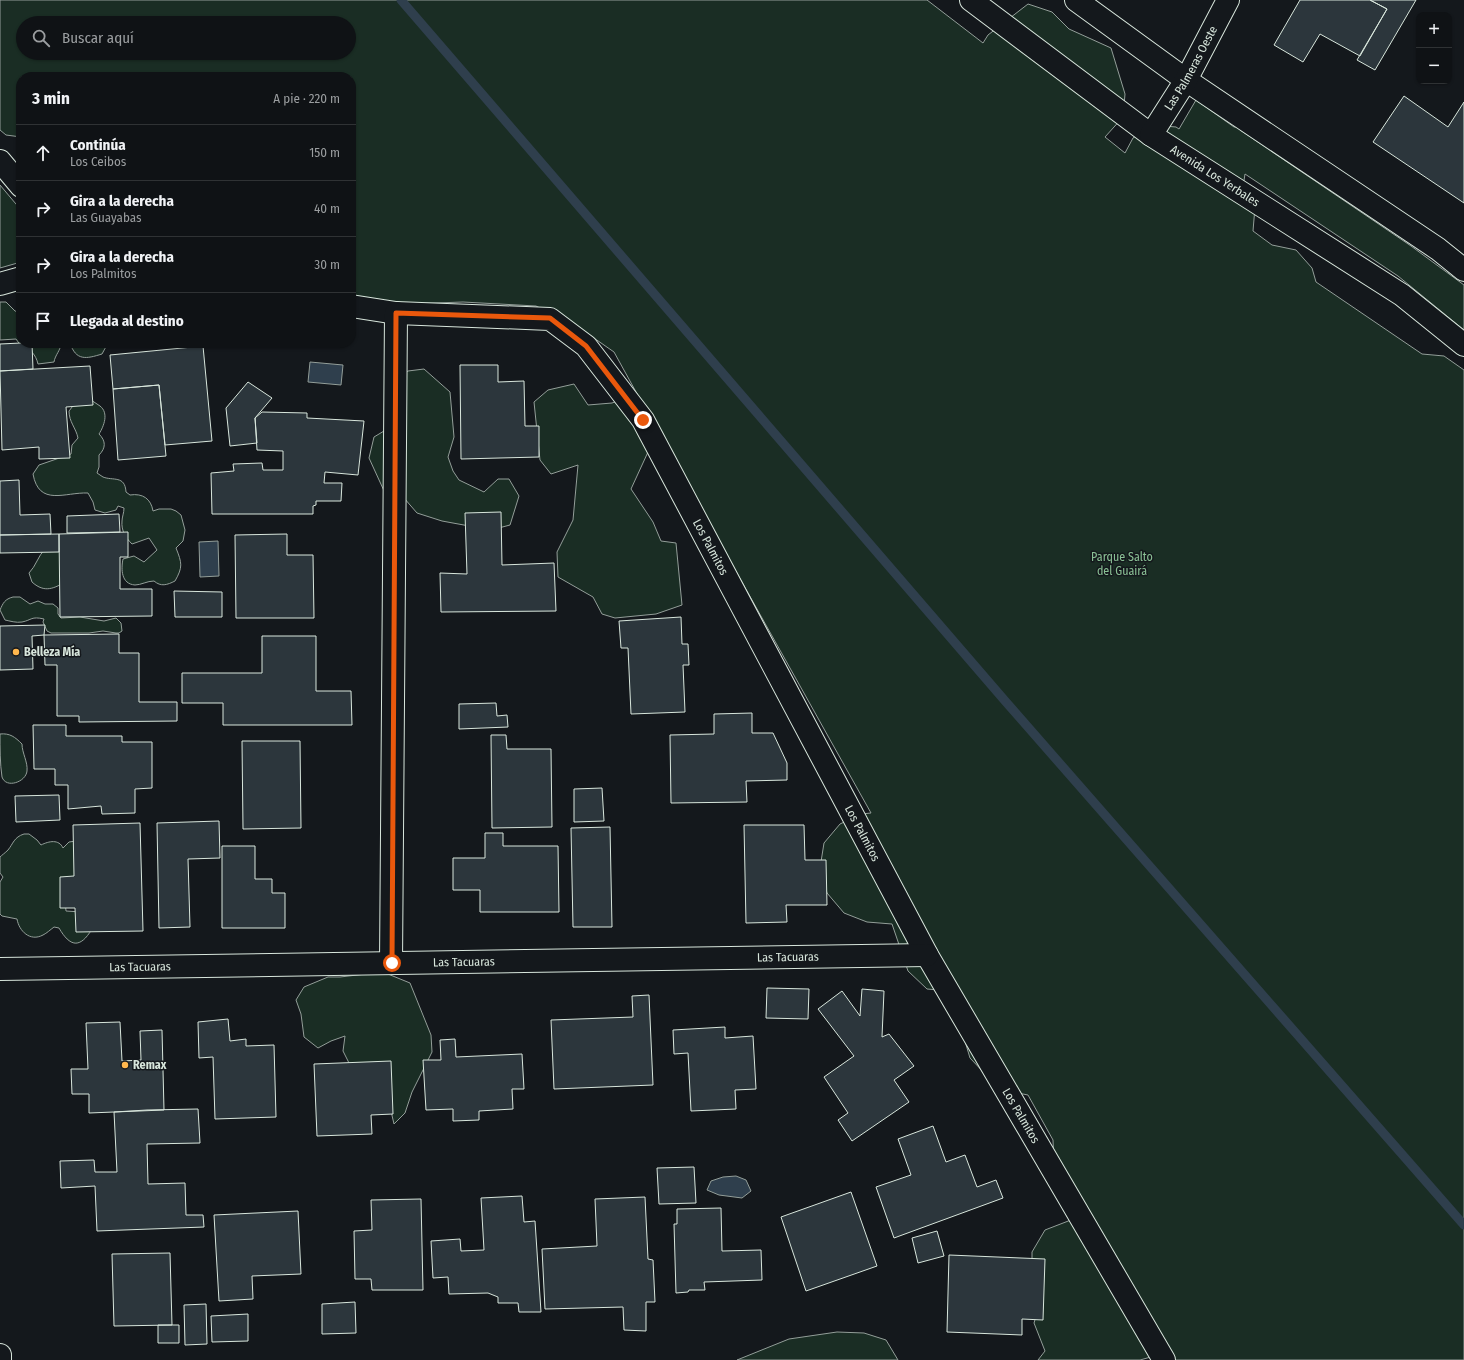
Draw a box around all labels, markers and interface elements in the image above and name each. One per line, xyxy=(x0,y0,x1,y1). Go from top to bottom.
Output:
map controls xyxy=(1416,12,1452,84)
button: + xyxy=(1416,12,1452,48)
search box xyxy=(16,16,356,60)
street label: Las Palmeras Oeste xyxy=(1162,23,1220,113)
icon: search xyxy=(30,27,52,49)
text: Buscar aquí xyxy=(62,29,134,47)
button: − xyxy=(1416,48,1452,84)
text: 3 min xyxy=(32,88,70,109)
text: A pie · 220 m xyxy=(273,91,340,106)
text: Continúa xyxy=(70,136,126,154)
icon: ahead xyxy=(32,142,54,164)
street label: Avenida Los Yerbales xyxy=(1168,142,1262,209)
text: 150 m xyxy=(309,145,340,160)
text: Los Ceibos xyxy=(70,154,126,169)
text: Gira a la derecha xyxy=(70,192,174,210)
icon: right xyxy=(32,198,54,220)
text: 40 m xyxy=(314,201,340,216)
text: Las Guayabas xyxy=(70,210,142,225)
text: Gira a la derecha xyxy=(70,248,174,266)
icon: right xyxy=(32,254,54,276)
text: 30 m xyxy=(314,257,340,272)
text: Los Palmitos xyxy=(70,266,136,281)
icon: arrive xyxy=(32,310,54,332)
text: Llegada al destino xyxy=(70,312,184,330)
route end xyxy=(634,411,652,429)
street label: Los Palmitos xyxy=(690,517,731,578)
park label: Parque Salto del Guairá xyxy=(1091,550,1153,578)
place label: Belleza Mía xyxy=(24,645,80,659)
marker: Belleza Mía xyxy=(11,647,21,657)
street label: Los Palmitos xyxy=(842,803,883,864)
street label: Las Tacuaras xyxy=(757,950,819,965)
route start xyxy=(383,954,401,972)
street label: Las Tacuaras xyxy=(433,955,495,969)
street label: Las Tacuaras xyxy=(109,959,171,974)
place label: Remax xyxy=(133,1058,167,1072)
marker: Remax xyxy=(120,1060,130,1070)
street label: Los Palmitos xyxy=(1000,1086,1043,1146)

